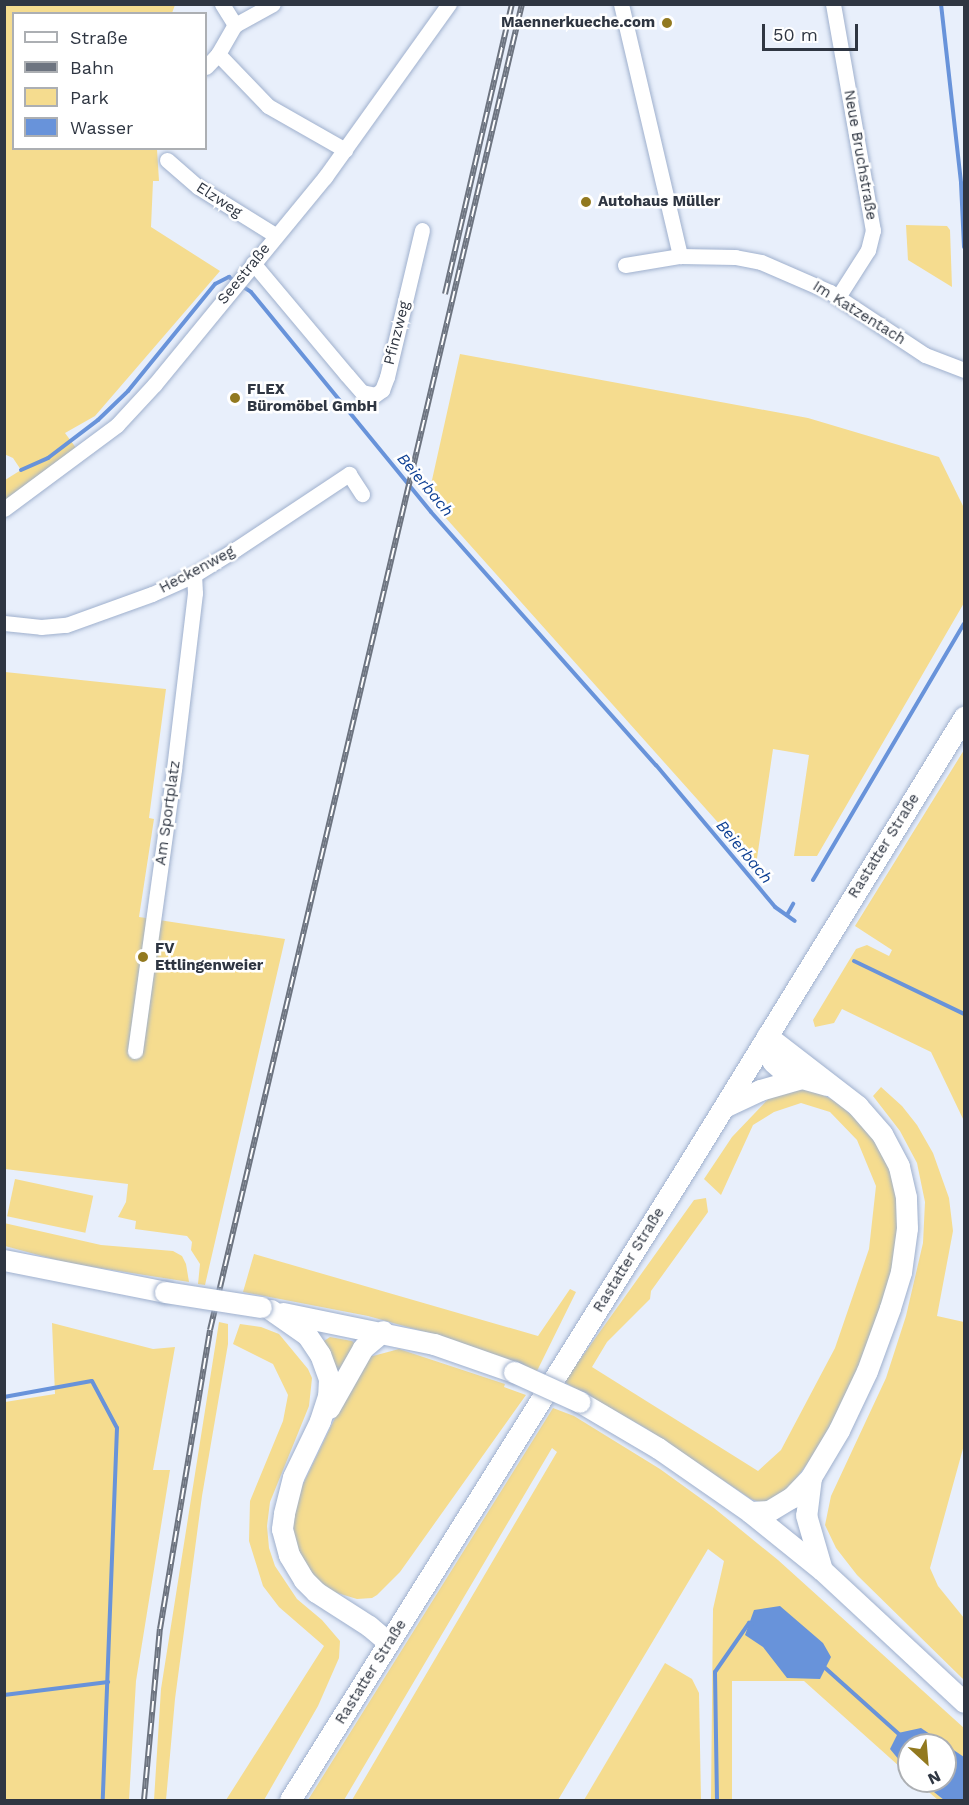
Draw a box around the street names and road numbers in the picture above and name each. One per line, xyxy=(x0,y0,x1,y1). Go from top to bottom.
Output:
street label: Neue Bruchstraße xyxy=(840,88,880,222)
street label: Elzweg xyxy=(193,179,245,221)
street label: Seestraße xyxy=(214,240,274,308)
street label: Im Katzentach xyxy=(809,277,909,349)
street label: Pfinzweg xyxy=(380,299,414,367)
street label: Heckenweg xyxy=(156,543,238,597)
street label: Am Sportplatz xyxy=(152,759,184,867)
street label: Rastatter Straße xyxy=(844,790,924,902)
street label: Rastatter Straße xyxy=(589,1204,669,1316)
street label: Rastatter Straße xyxy=(331,1616,411,1728)

